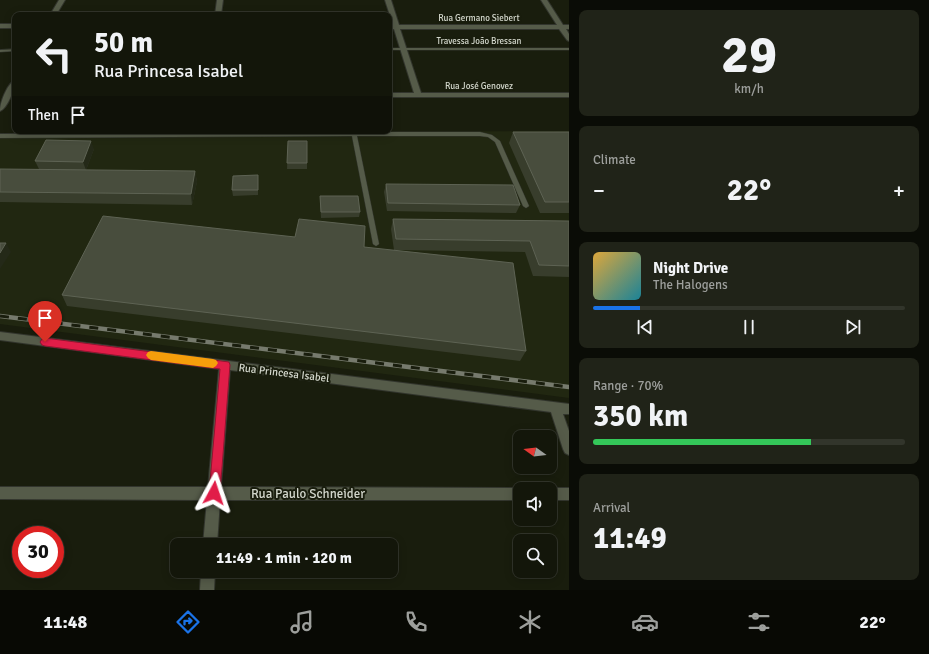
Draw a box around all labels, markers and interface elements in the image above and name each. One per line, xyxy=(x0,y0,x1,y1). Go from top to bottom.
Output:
street label: Rua Germano Siebert xyxy=(438,13,520,24)
text: 29 xyxy=(721,23,777,87)
text: 50 m xyxy=(94,26,153,60)
icon: left xyxy=(28,28,80,80)
street label: Travessa João Bressan xyxy=(437,36,521,47)
text: Rua Princesa Isabel xyxy=(94,60,243,82)
street label: Rua José Genovez xyxy=(445,81,513,92)
text: km/h xyxy=(734,81,764,97)
icon: arrive xyxy=(67,104,89,126)
text: Then xyxy=(28,106,59,124)
text: Climate xyxy=(593,152,636,168)
text: 22° xyxy=(727,172,771,209)
text: − xyxy=(593,177,605,204)
text: + xyxy=(893,177,905,204)
text: Night Drive xyxy=(653,259,728,277)
text: The Halogens xyxy=(653,277,728,293)
pin xyxy=(28,301,62,342)
icon: arrive xyxy=(34,307,56,329)
icon: previous xyxy=(634,316,656,338)
icon: pause xyxy=(738,316,760,338)
icon: next xyxy=(842,316,864,338)
street label: Rua Princesa Isabel xyxy=(238,361,330,385)
text: Range · 70% xyxy=(593,378,663,394)
text: 350 km xyxy=(593,398,688,435)
north arrow xyxy=(513,430,557,474)
map controls xyxy=(513,430,557,578)
position arrow xyxy=(193,472,235,514)
button: sound xyxy=(513,482,557,526)
street label: Rua Paulo Schneider xyxy=(251,486,365,502)
text: Arrival xyxy=(593,500,630,516)
text: 11:49 xyxy=(593,520,667,557)
speed limit sign: 30 xyxy=(12,526,64,578)
button: search xyxy=(513,534,557,578)
text: 11:49 · 1 min · 120 m xyxy=(216,549,352,567)
icon: directions xyxy=(174,608,202,636)
icon: music xyxy=(288,608,316,636)
icon: phone xyxy=(402,608,430,636)
icon: climate xyxy=(516,608,544,636)
icon: car xyxy=(631,608,659,636)
icon: filters xyxy=(745,608,773,636)
text: 11:48 xyxy=(43,611,87,633)
text: 22° xyxy=(859,611,886,633)

